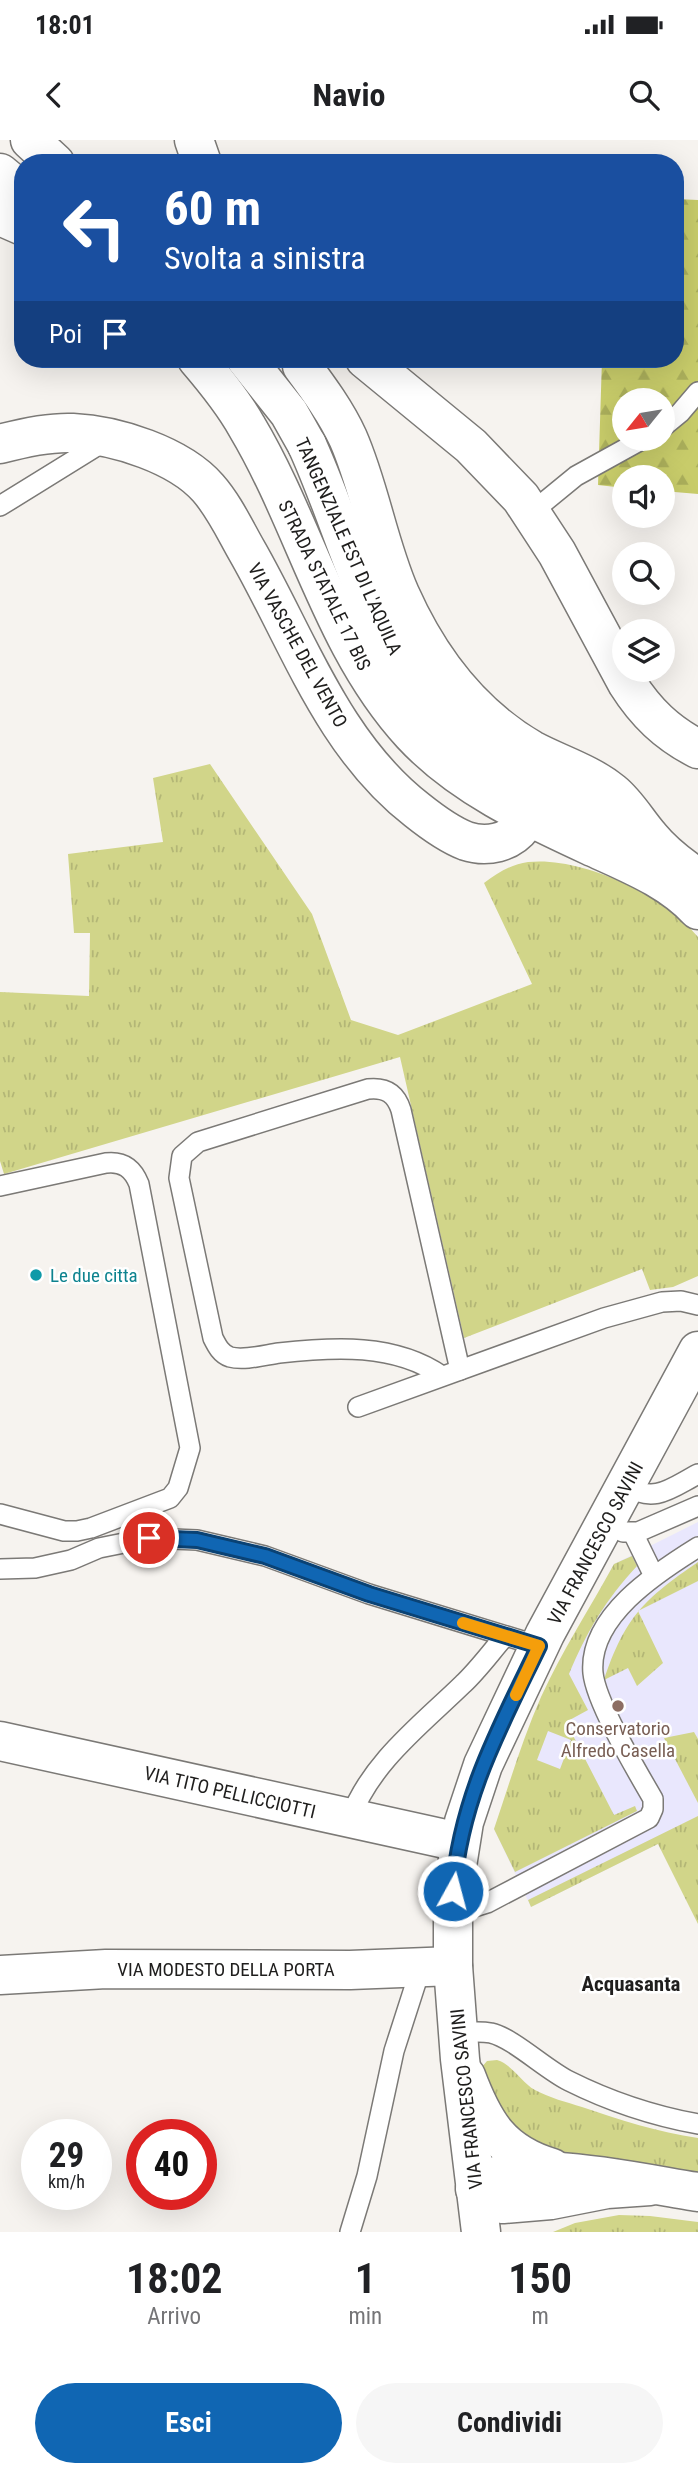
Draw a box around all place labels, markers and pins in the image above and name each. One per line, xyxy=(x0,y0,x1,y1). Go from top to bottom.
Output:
place label: Le due citta xyxy=(50,1264,138,1287)
marker: Le due citta xyxy=(28,1267,44,1283)
pin xyxy=(119,1508,179,1568)
marker: Conservatorio Alfredo Casella xyxy=(610,1698,626,1714)
place label: Conservatorio Alfredo Casella xyxy=(561,1717,675,1762)

